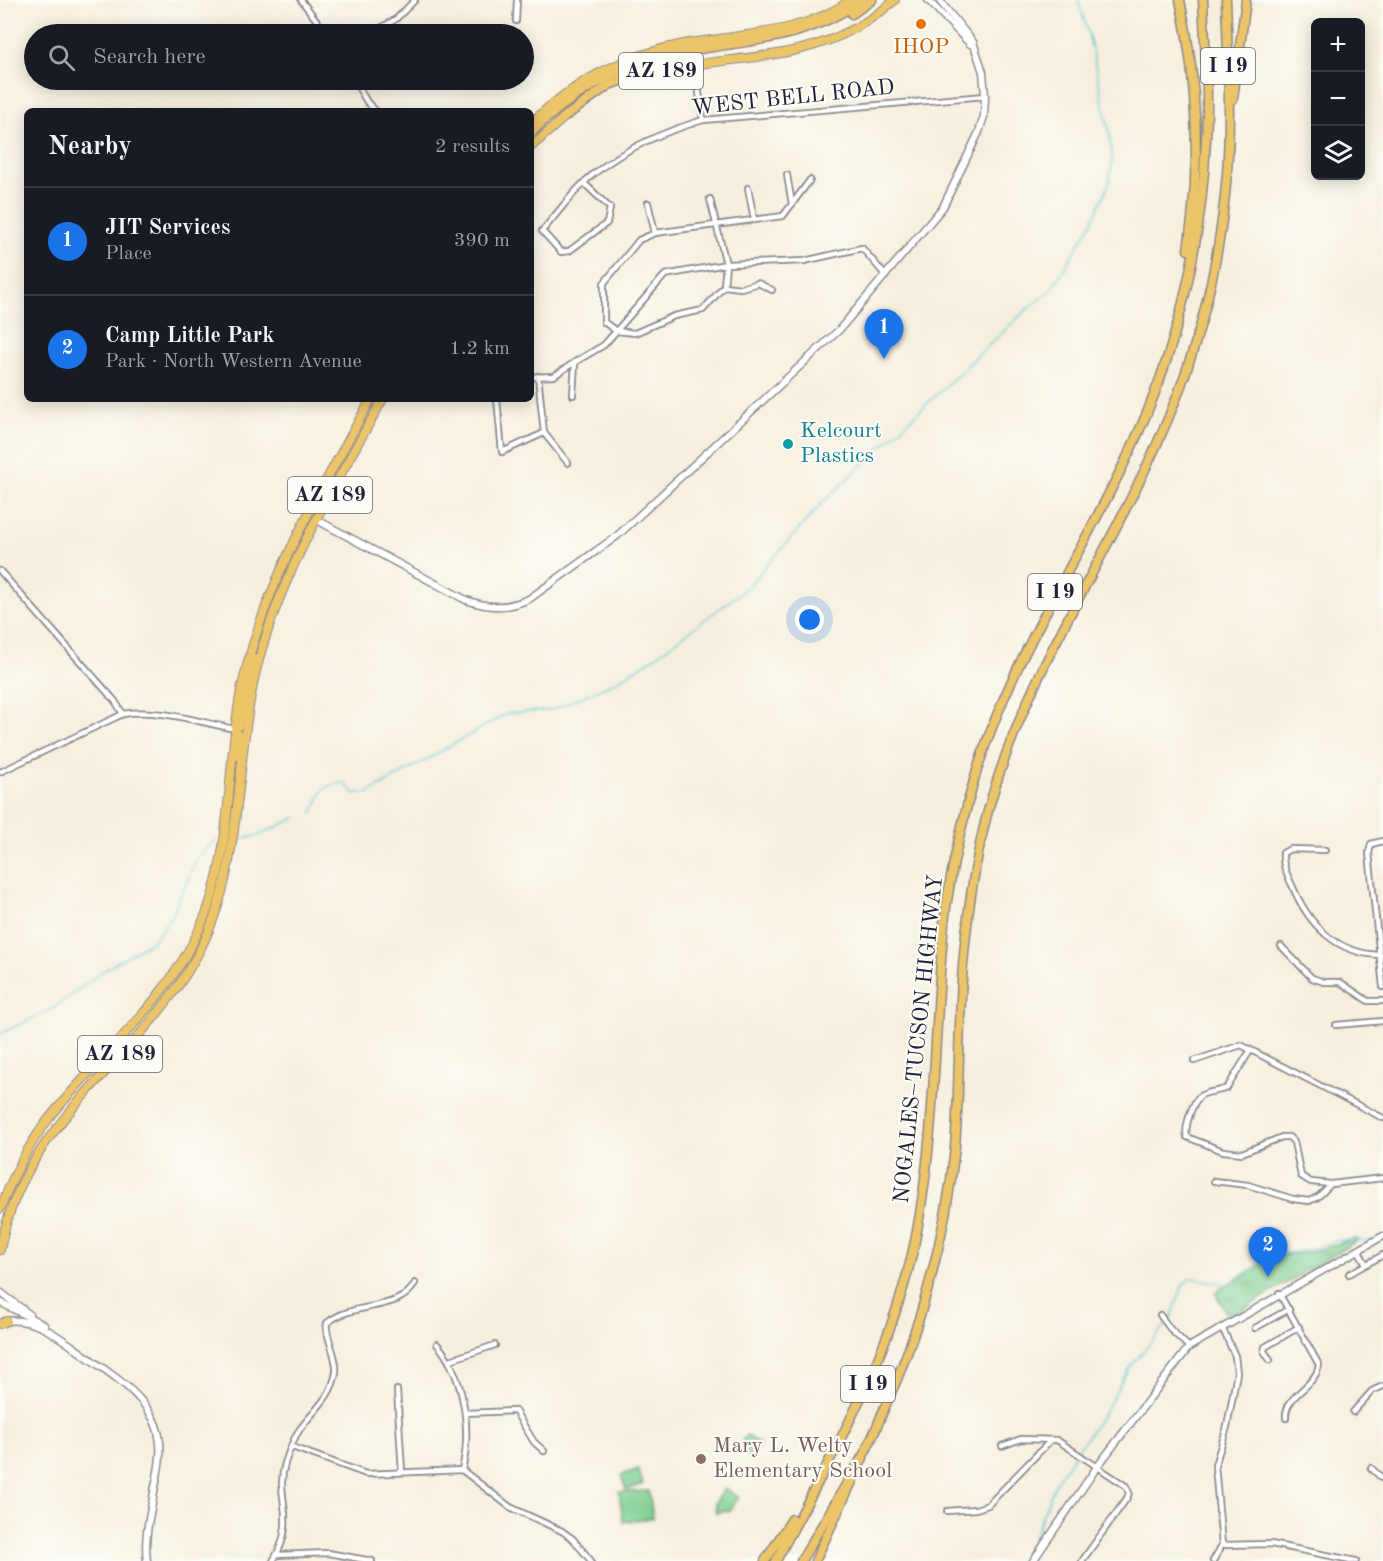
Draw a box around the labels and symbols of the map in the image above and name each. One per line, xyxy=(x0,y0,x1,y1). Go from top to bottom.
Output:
marker: IHOP xyxy=(914,17,928,31)
place label: IHOP xyxy=(893,36,949,58)
road number: I 19 xyxy=(1201,48,1255,84)
road number: AZ 189 xyxy=(619,53,703,89)
street label: WEST BELL ROAD xyxy=(690,76,896,120)
pin: 1 xyxy=(864,310,904,359)
place label: Kelcourt Plastics xyxy=(800,420,882,467)
marker: Kelcourt Plastics xyxy=(781,437,795,451)
road number: AZ 189 xyxy=(288,477,372,513)
road number: I 19 xyxy=(1028,574,1082,610)
your location xyxy=(795,605,824,634)
street label: NOGALES–TUCSON HIGHWAY xyxy=(891,874,947,1204)
road number: AZ 189 xyxy=(78,1036,162,1072)
pin: 2 xyxy=(1248,1228,1288,1277)
road number: I 19 xyxy=(841,1366,895,1402)
place label: Mary L. Welty Elementary School xyxy=(713,1435,892,1482)
marker: Mary L. Welty Elementary School xyxy=(694,1452,708,1466)

